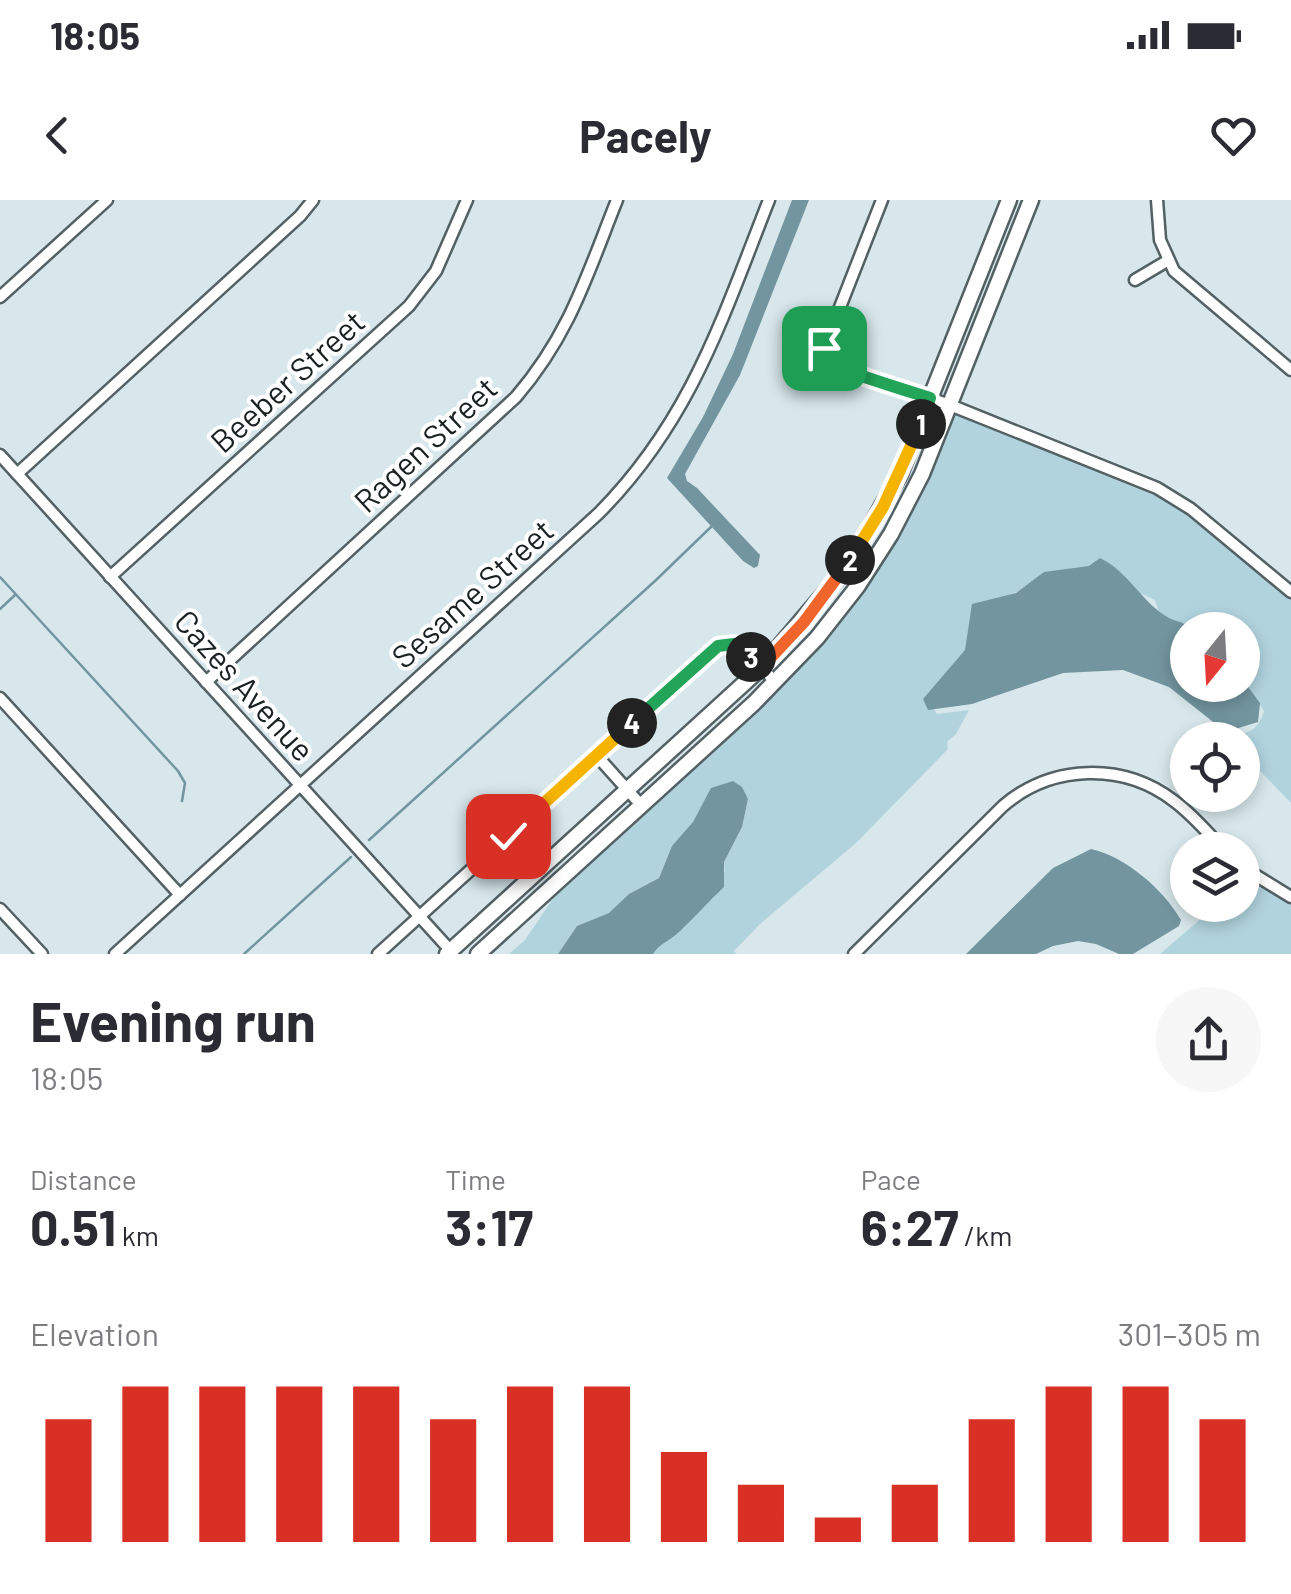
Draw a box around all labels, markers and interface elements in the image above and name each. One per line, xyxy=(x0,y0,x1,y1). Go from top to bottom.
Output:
text: 18:05 xyxy=(50,12,140,58)
icon: back xyxy=(30,108,85,163)
text: Pacely xyxy=(579,108,712,162)
icon: heart xyxy=(1206,108,1261,163)
street label: Beeber Street xyxy=(202,302,371,460)
pin xyxy=(782,306,867,391)
icon: arrive xyxy=(797,321,852,376)
street label: Ragen Street xyxy=(345,368,504,519)
pin: 1 xyxy=(896,399,946,449)
text: 1 xyxy=(916,407,926,441)
street label: Sesame Street xyxy=(383,510,560,675)
pin: 2 xyxy=(825,535,875,585)
text: 2 xyxy=(842,543,858,577)
street label: Cazes Avenue xyxy=(168,601,323,768)
north arrow xyxy=(1170,612,1260,702)
map controls xyxy=(1170,612,1260,922)
pin: 3 xyxy=(726,632,776,682)
text: 3 xyxy=(743,640,759,674)
pin: 4 xyxy=(607,698,657,748)
text: 4 xyxy=(624,706,640,740)
button: locate xyxy=(1170,722,1260,812)
pin xyxy=(466,794,551,879)
icon: check xyxy=(481,809,536,864)
button: layers xyxy=(1170,832,1260,922)
text: Evening run xyxy=(30,987,316,1053)
button: share xyxy=(1156,987,1261,1092)
text: 18:05 xyxy=(30,1058,103,1096)
text: Distance xyxy=(30,1162,137,1196)
text: Time xyxy=(445,1162,506,1196)
text: Pace xyxy=(861,1162,921,1196)
text: 0.51 xyxy=(30,1196,116,1256)
text: 3:17 xyxy=(445,1196,533,1256)
text: 6:27 xyxy=(861,1196,959,1256)
text: km xyxy=(116,1218,159,1252)
text: /km xyxy=(959,1218,1013,1252)
text: Elevation xyxy=(30,1314,159,1352)
text: 301–305 m xyxy=(1118,1314,1261,1352)

